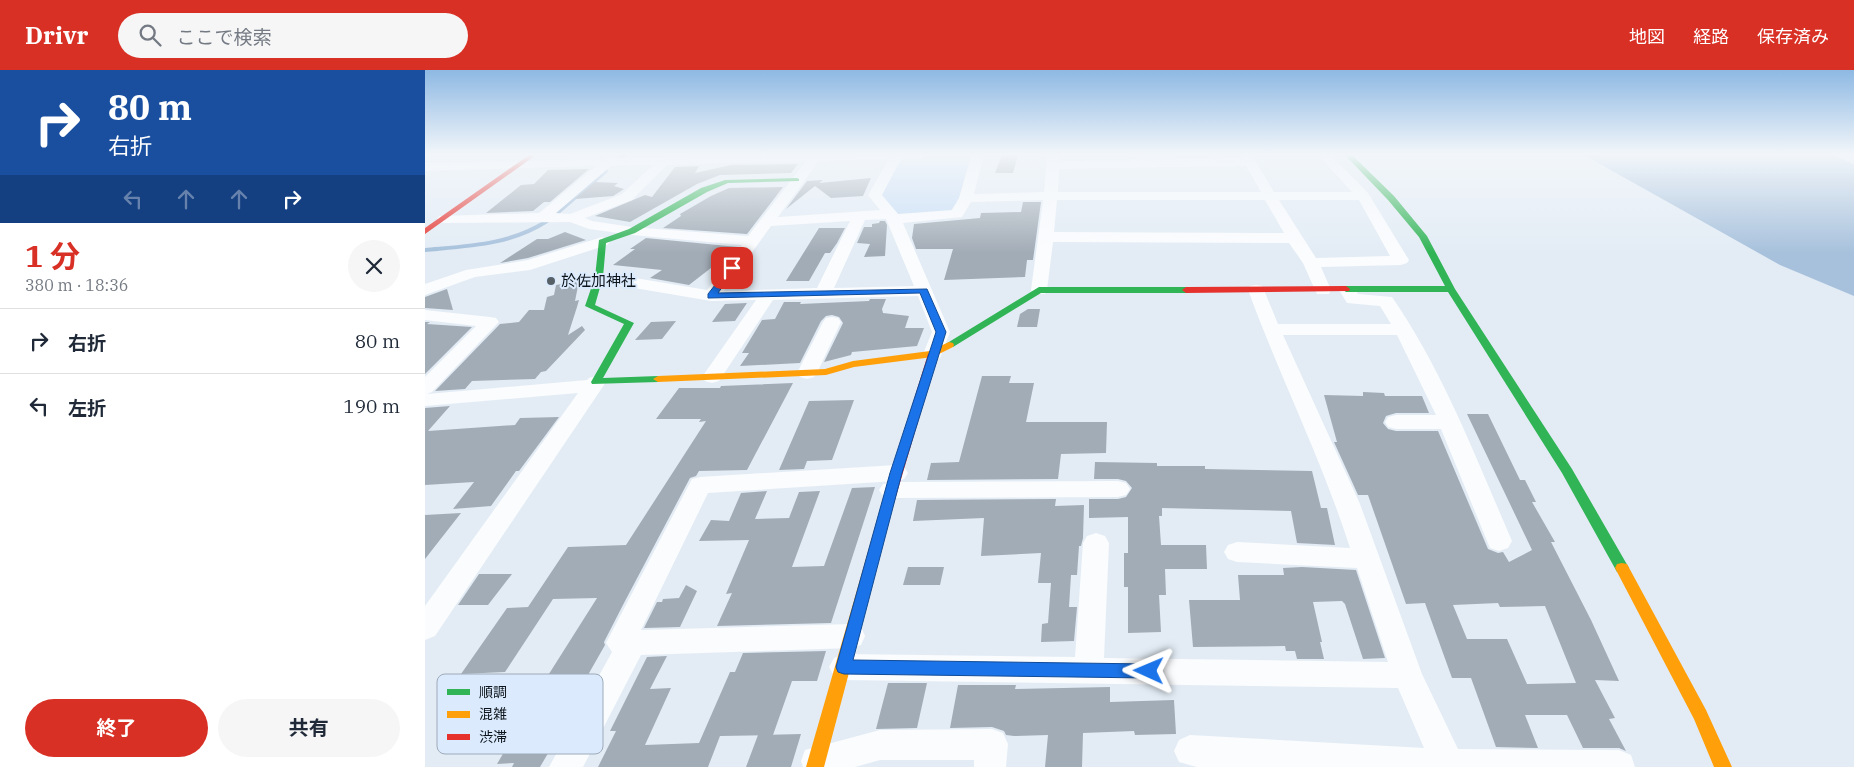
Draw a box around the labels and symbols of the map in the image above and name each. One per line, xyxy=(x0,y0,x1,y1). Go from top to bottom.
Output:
pin xyxy=(711,247,753,289)
place label: 於佐加神社 xyxy=(561,271,636,290)
marker: 於佐加神社 xyxy=(545,275,557,287)
position arrow xyxy=(1122,644,1174,696)
legend xyxy=(437,674,603,754)
text: 順調 xyxy=(479,683,507,701)
text: 混雑 xyxy=(479,705,507,723)
text: 渋滞 xyxy=(479,728,507,746)

